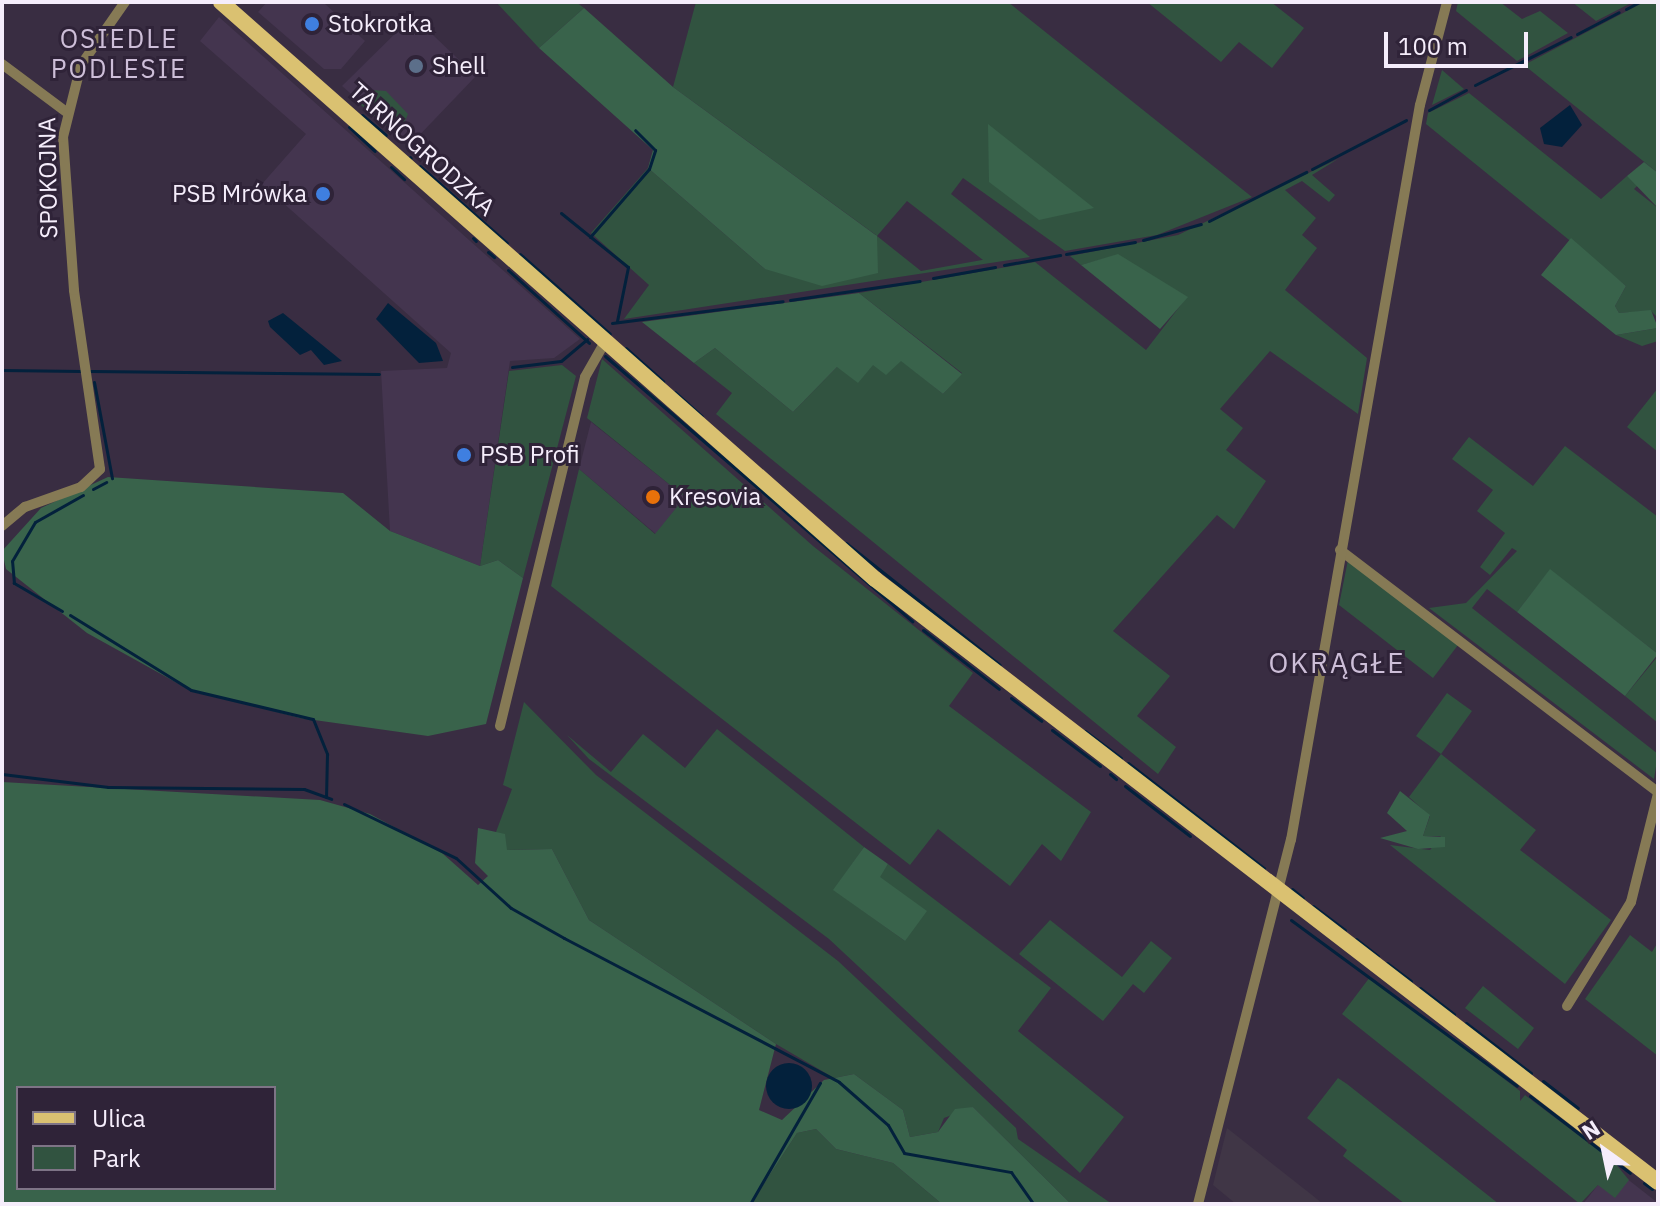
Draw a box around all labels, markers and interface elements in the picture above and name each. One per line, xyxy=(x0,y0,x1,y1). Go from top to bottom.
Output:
place label: Stokrotka xyxy=(328,10,432,38)
marker: Stokrotka xyxy=(303,15,321,33)
scale bar xyxy=(1388,16,1532,66)
district label: OSIEDLE PODLESIE xyxy=(51,23,187,84)
text: 100 m xyxy=(1398,30,1468,62)
place label: Shell xyxy=(432,52,486,80)
marker: Shell xyxy=(407,57,425,75)
street label: TARNOGRODZKA xyxy=(343,76,501,222)
street label: SPOKOJNA xyxy=(33,117,63,239)
place label: PSB Mrówka xyxy=(172,180,307,208)
marker: PSB Mrówka xyxy=(314,185,332,203)
place label: PSB Profi xyxy=(480,441,580,469)
marker: PSB Profi xyxy=(455,446,473,464)
place label: Kresovia xyxy=(669,483,761,511)
marker: Kresovia xyxy=(644,488,662,506)
district label: OKRĄGŁE xyxy=(1268,646,1406,680)
legend xyxy=(16,1086,276,1190)
text: Ulica xyxy=(92,1102,146,1134)
north arrow xyxy=(1564,1110,1644,1190)
text: N xyxy=(1576,1113,1605,1146)
text: Park xyxy=(92,1142,141,1174)

